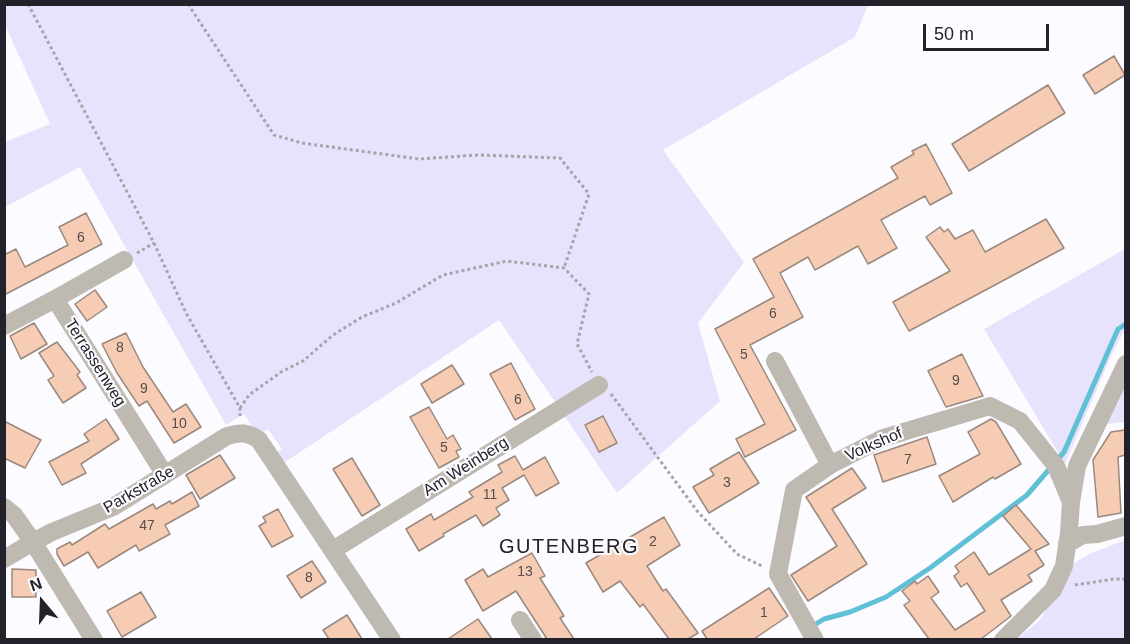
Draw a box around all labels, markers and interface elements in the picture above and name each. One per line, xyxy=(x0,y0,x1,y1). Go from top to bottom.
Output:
scale bar xyxy=(926,12,1052,50)
text: 50 m xyxy=(934,24,974,44)
house number: 6 xyxy=(77,230,85,246)
house number: 6 xyxy=(769,306,777,322)
street label: Terrassenweg xyxy=(60,316,130,410)
house number: 8 xyxy=(116,340,124,356)
house number: 5 xyxy=(740,347,748,363)
house number: 9 xyxy=(952,373,960,389)
house number: 9 xyxy=(140,381,148,397)
house number: 6 xyxy=(514,392,522,408)
house number: 10 xyxy=(171,416,187,432)
street label: Volkshof xyxy=(842,424,906,466)
street label: Am Weinberg xyxy=(420,433,512,501)
house number: 5 xyxy=(440,440,448,456)
house number: 7 xyxy=(904,452,912,468)
street label: Parkstraße xyxy=(100,462,178,518)
house number: 3 xyxy=(723,475,731,491)
house number: 11 xyxy=(483,487,497,503)
house number: 47 xyxy=(139,518,155,534)
house number: 2 xyxy=(649,534,657,550)
district label: GUTENBERG xyxy=(499,535,639,559)
house number: 13 xyxy=(517,564,533,580)
house number: 8 xyxy=(305,570,313,586)
north arrow xyxy=(12,572,72,632)
text: N xyxy=(28,575,44,594)
house number: 1 xyxy=(760,605,768,621)

